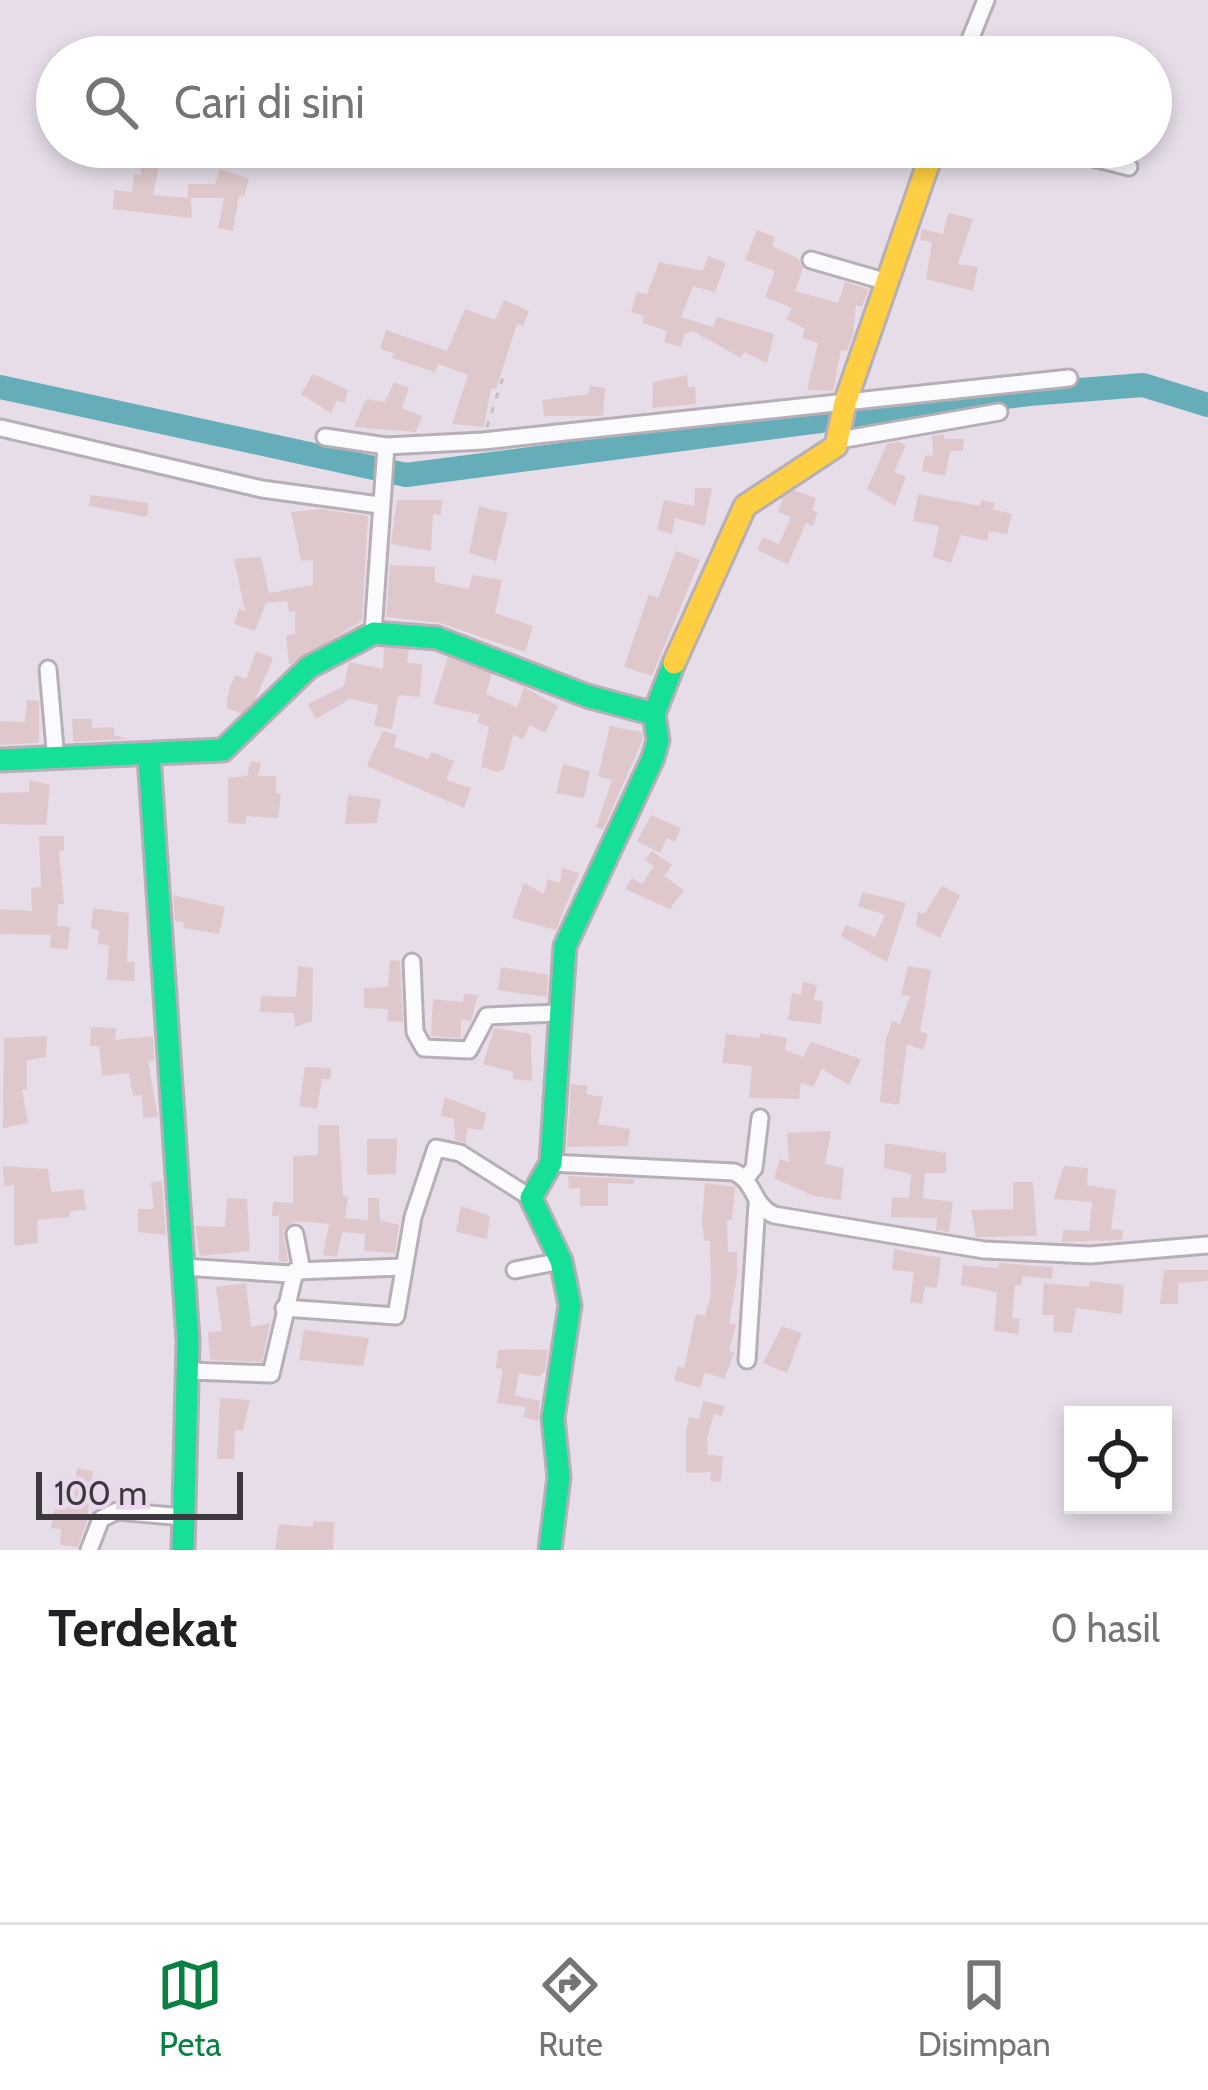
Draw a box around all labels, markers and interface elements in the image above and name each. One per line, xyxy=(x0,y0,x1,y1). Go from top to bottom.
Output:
search box xyxy=(36,36,1172,168)
icon: search xyxy=(78,69,144,135)
text: Cari di sini xyxy=(174,75,365,129)
map controls xyxy=(1064,1406,1172,1514)
button: locate xyxy=(1064,1406,1172,1514)
scale bar xyxy=(36,1466,243,1519)
text: 100 m xyxy=(54,1473,147,1513)
text: Terdekat xyxy=(48,1597,238,1659)
text: 0 hasil xyxy=(1051,1604,1160,1652)
tab: Peta xyxy=(157,1952,223,2064)
tab: Rute xyxy=(537,1952,603,2064)
tab: Disimpan xyxy=(918,1952,1051,2064)

